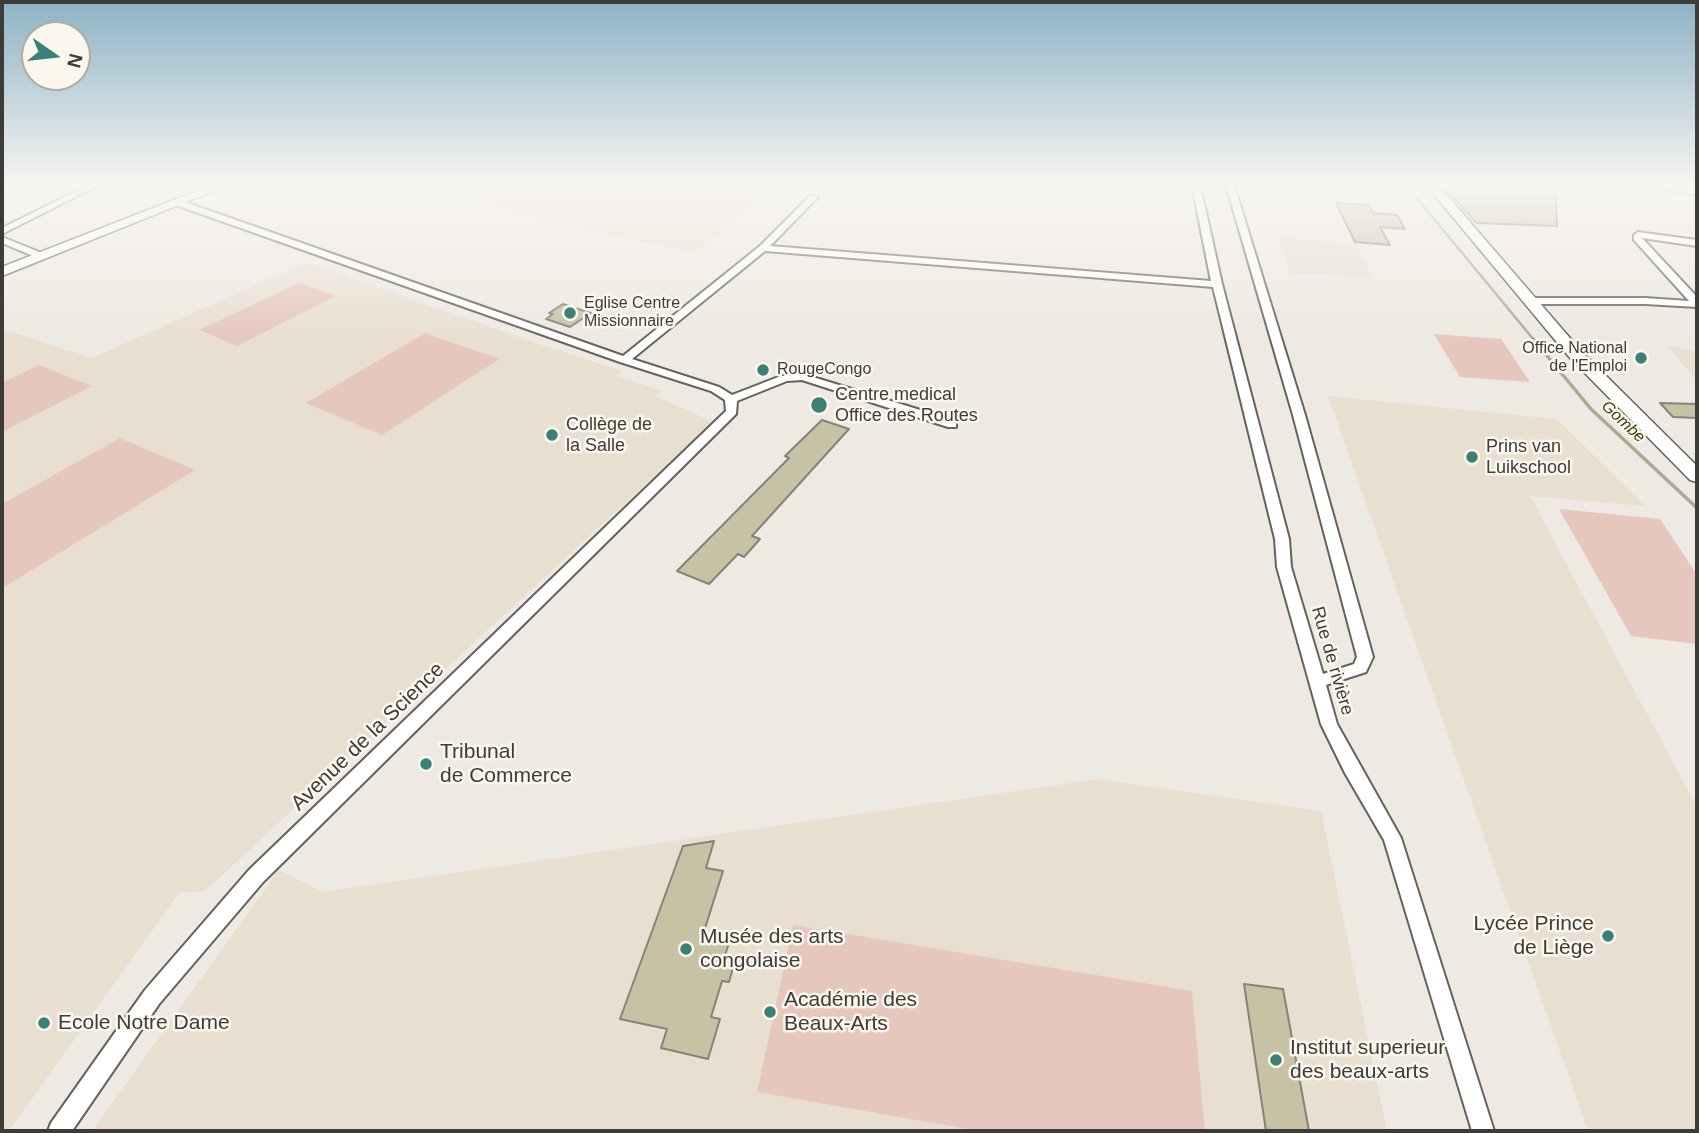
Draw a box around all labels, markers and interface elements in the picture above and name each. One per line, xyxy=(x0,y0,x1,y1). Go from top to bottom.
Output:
north arrow xyxy=(21,21,91,91)
text: N xyxy=(63,52,87,70)
place label: Eglise Centre Missionnaire xyxy=(584,294,680,332)
marker: Eglise Centre Missionnaire xyxy=(562,305,578,321)
place label: Office National de l'Emploi xyxy=(1522,339,1627,377)
marker: Office National de l'Emploi xyxy=(1633,350,1649,366)
place label: RougeCongo xyxy=(777,360,871,380)
marker: RougeCongo xyxy=(755,362,771,378)
place label: Centre medical Office des Routes xyxy=(835,384,978,426)
marker: Centre medical Office des Routes xyxy=(809,395,829,415)
water label: Gombe xyxy=(1597,397,1649,447)
place label: Collège de la Salle xyxy=(566,414,652,457)
marker: Collège de la Salle xyxy=(544,427,560,443)
place label: Prins van Luikschool xyxy=(1486,436,1571,478)
marker: Prins van Luikschool xyxy=(1464,449,1480,465)
street label: Rue de rivière xyxy=(1306,604,1358,718)
street label: Avenue de la Science xyxy=(286,658,450,816)
place label: Tribunal de Commerce xyxy=(440,739,572,789)
marker: Tribunal de Commerce xyxy=(418,756,434,772)
place label: Lycée Prince de Liège xyxy=(1473,911,1594,961)
place label: Musée des arts congolaise xyxy=(700,924,844,974)
marker: Lycée Prince de Liège xyxy=(1600,928,1616,944)
marker: Musée des arts congolaise xyxy=(678,941,694,957)
place label: Académie des Beaux-Arts xyxy=(784,987,917,1037)
marker: Académie des Beaux-Arts xyxy=(762,1004,778,1020)
place label: Ecole Notre Dame xyxy=(58,1010,230,1036)
marker: Ecole Notre Dame xyxy=(36,1015,52,1031)
place label: Institut superieur des beaux-arts xyxy=(1290,1035,1445,1085)
marker: Institut superieur des beaux-arts xyxy=(1268,1052,1284,1068)

